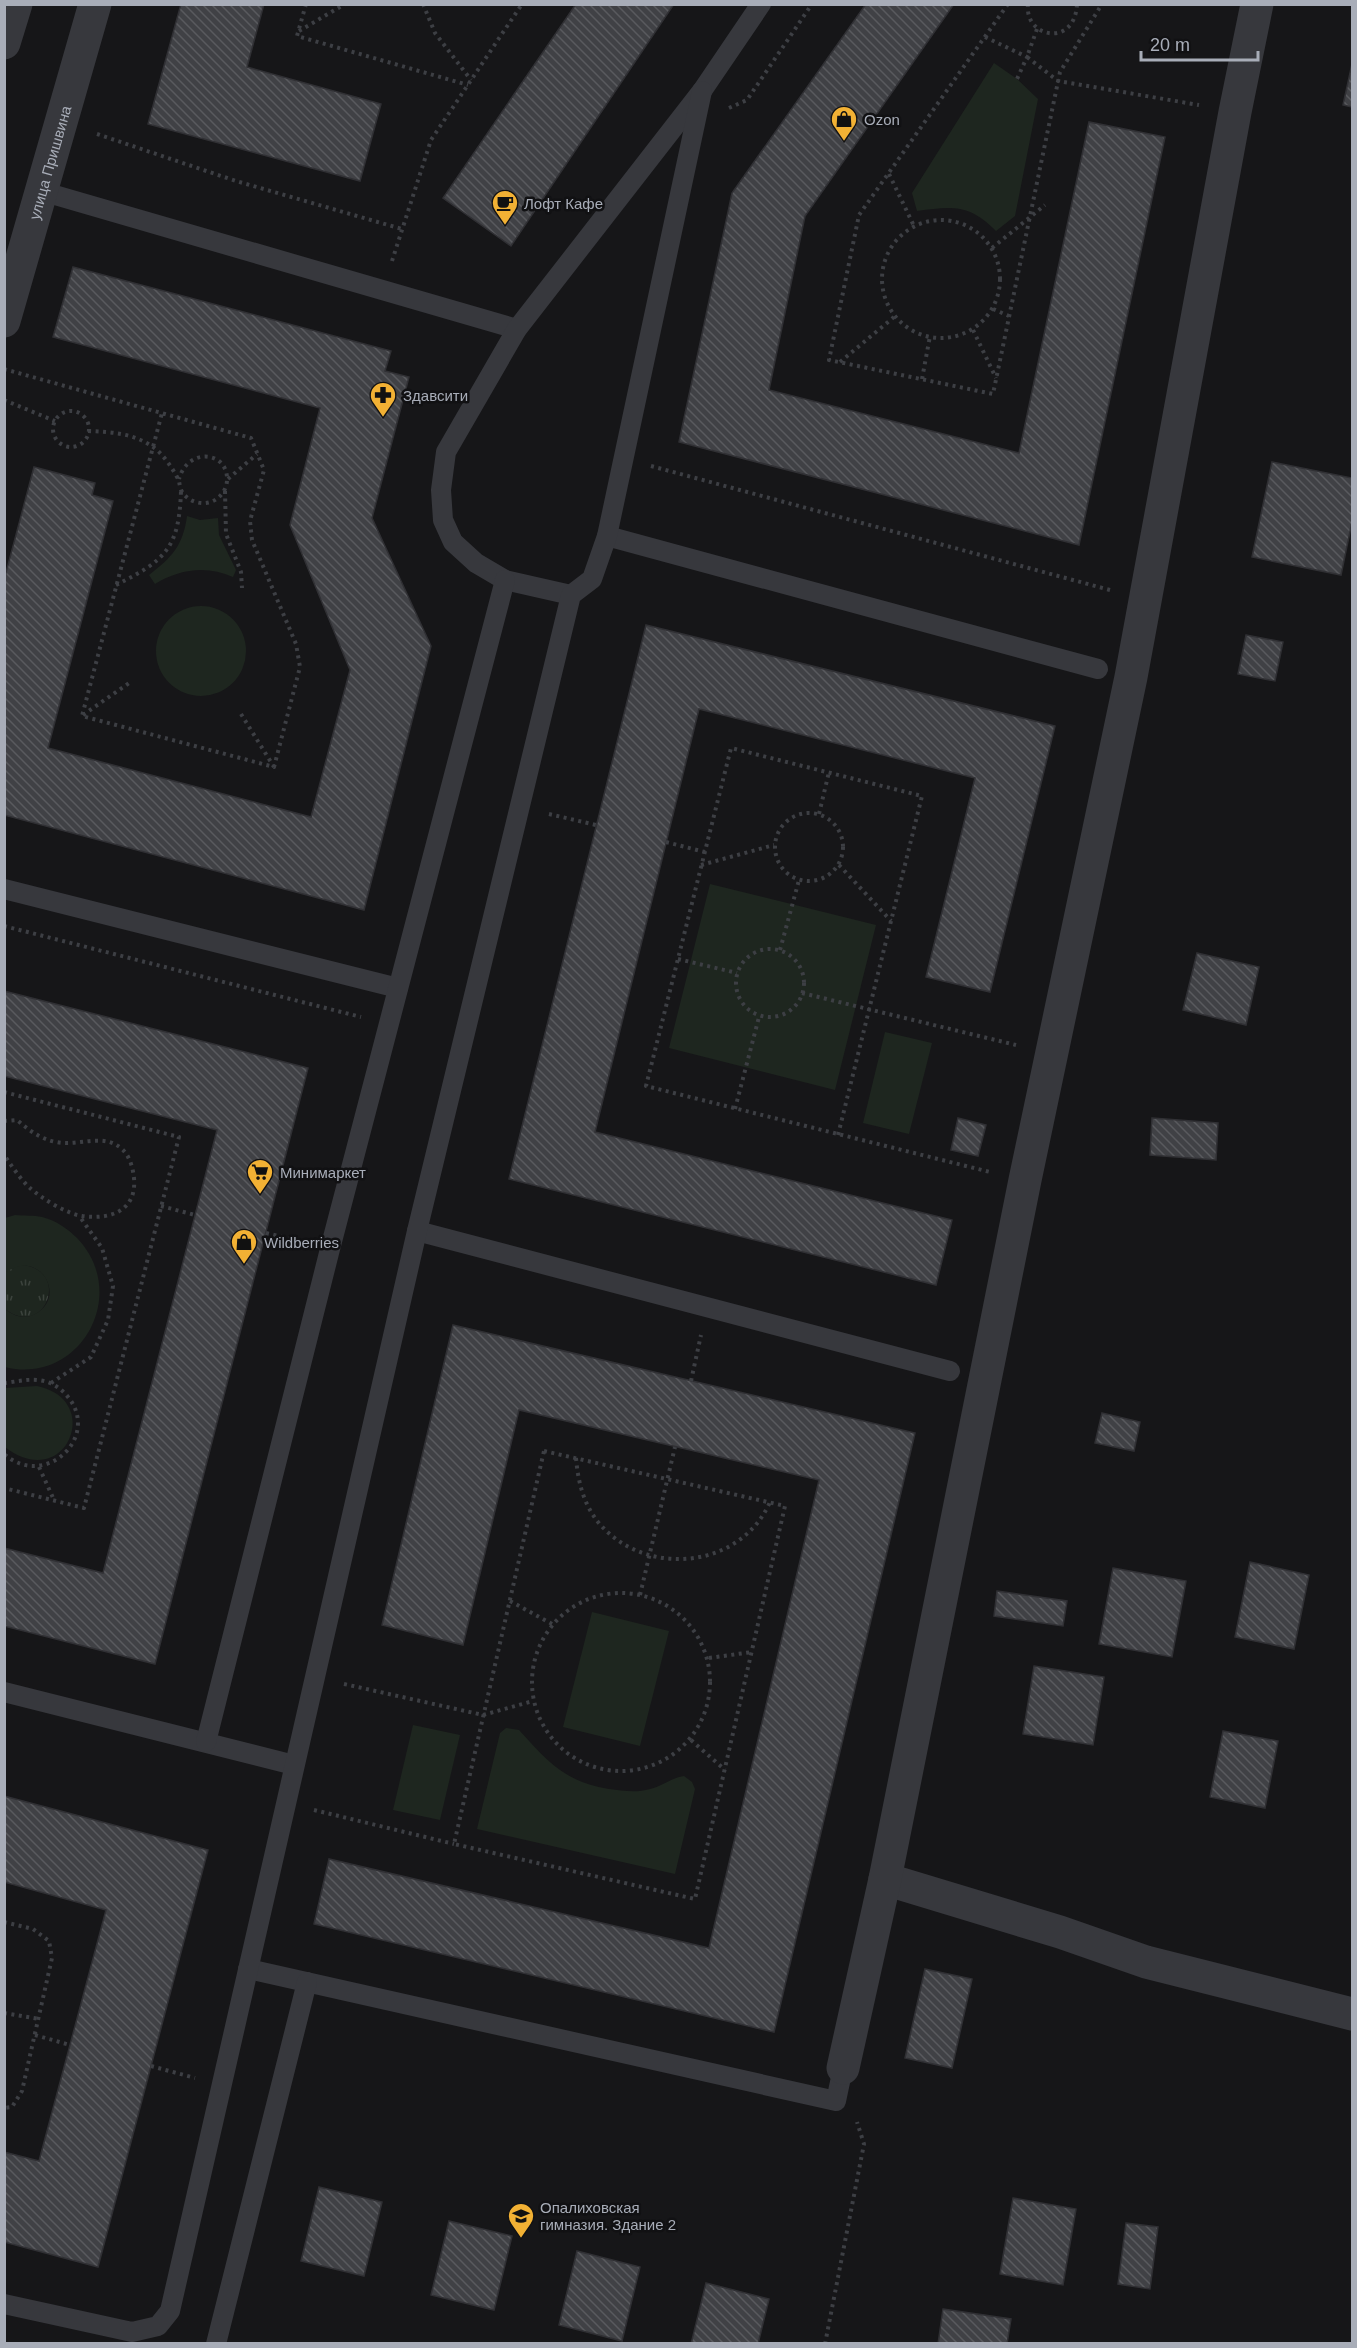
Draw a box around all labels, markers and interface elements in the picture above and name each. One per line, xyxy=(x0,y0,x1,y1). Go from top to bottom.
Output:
scale bar xyxy=(1141,24,1258,62)
text: 20 m xyxy=(1150,35,1190,55)
street label: улица Пришвина xyxy=(25,103,74,221)
shop icon: Ozon xyxy=(829,104,859,142)
place label: Ozon xyxy=(864,111,900,128)
cafe icon: Лофт Кафе xyxy=(490,188,520,226)
place label: Лофт Кафе xyxy=(524,195,603,212)
pharmacy icon: Здавсити xyxy=(368,380,398,418)
place label: Здавсити xyxy=(403,387,468,404)
supermarket icon: Минимаркет xyxy=(245,1157,275,1195)
place label: Минимаркет xyxy=(280,1164,366,1181)
shop icon: Wildberries xyxy=(229,1227,259,1265)
place label: Wildberries xyxy=(264,1234,339,1251)
place label: Опалиховская гимназия. Здание 2 xyxy=(540,2199,676,2233)
school or university icon: Опалиховская гимназия. Здание 2 xyxy=(506,2201,536,2239)

